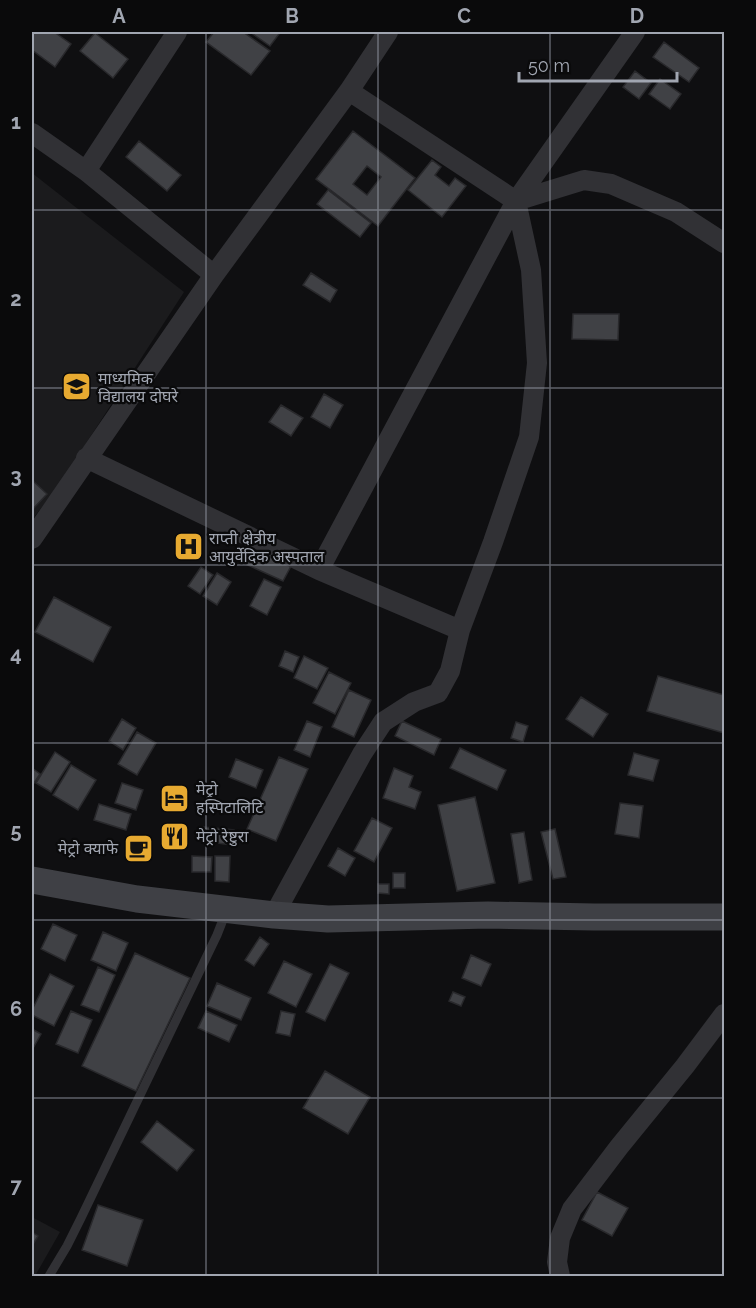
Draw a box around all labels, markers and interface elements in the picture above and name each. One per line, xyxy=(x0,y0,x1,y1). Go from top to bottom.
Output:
text: A xyxy=(112,4,126,28)
text: B xyxy=(285,4,299,28)
text: C xyxy=(457,4,471,28)
text: D xyxy=(630,4,644,28)
scale bar xyxy=(519,45,676,83)
text: 50 m xyxy=(528,55,570,76)
text: 1 xyxy=(11,110,21,134)
text: 2 xyxy=(10,287,22,311)
place label: माध्यमिक विद्यालय दोघरे xyxy=(98,369,179,406)
school or university icon: माध्यमिक विद्यालय दोघरे xyxy=(61,371,93,403)
text: 3 xyxy=(10,464,22,488)
place label: राप्ती क्षेत्रीय आयुर्वेदिक अस्पताल xyxy=(209,529,325,567)
hospital icon: राप्ती क्षेत्रीय आयुर्वेदिक अस्पताल xyxy=(172,531,204,563)
text: 4 xyxy=(10,642,22,666)
place label: मेट्रो हस्पिटालिटि xyxy=(196,780,264,817)
hotel icon: मेट्रो हस्पिटालिटि xyxy=(159,782,191,814)
text: 5 xyxy=(10,819,22,843)
restaurant icon: मेट्रो रेष्टुरा xyxy=(159,820,191,852)
place label: मेट्रो रेष्टुरा xyxy=(196,827,249,847)
cafe icon: मेट्रो क्याफे xyxy=(123,832,155,864)
place label: मेट्रो क्याफे xyxy=(58,839,119,858)
text: 6 xyxy=(10,997,22,1021)
text: 7 xyxy=(10,1174,22,1198)

